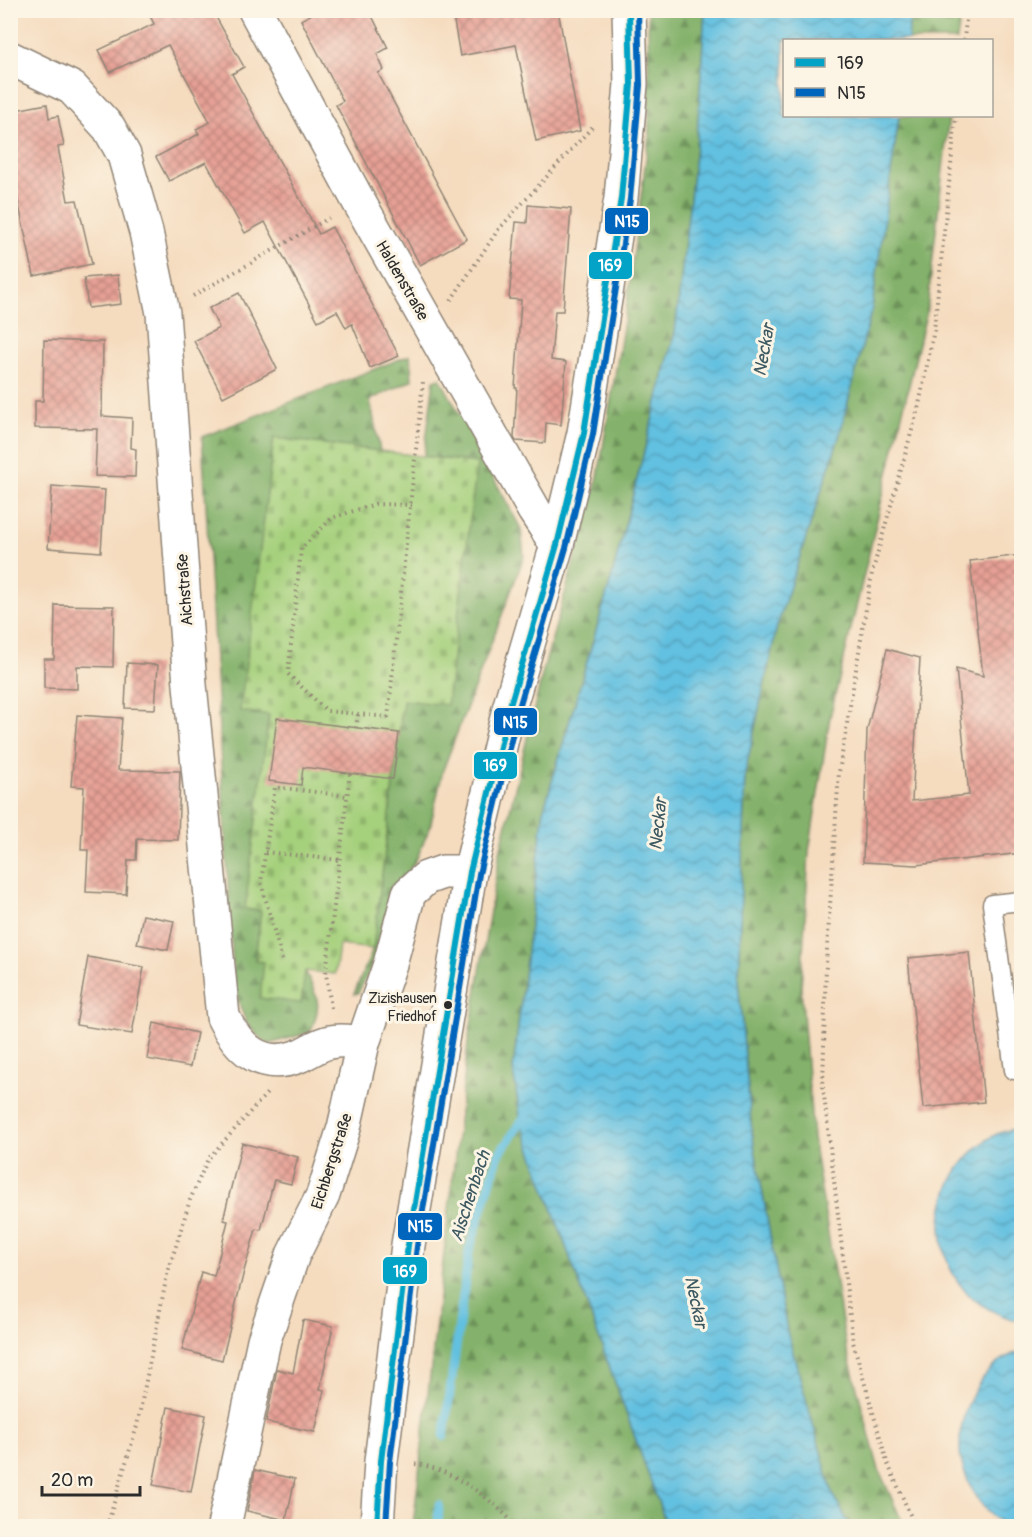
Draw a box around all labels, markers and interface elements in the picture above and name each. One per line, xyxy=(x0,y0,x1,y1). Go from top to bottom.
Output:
legend xyxy=(783,39,993,117)
text: 169 xyxy=(837,52,864,75)
text: N15 xyxy=(837,82,866,105)
line badge: N15 xyxy=(604,207,649,235)
text: N15 xyxy=(614,212,640,232)
street label: Haldenstraße xyxy=(371,237,433,324)
line badge: 169 xyxy=(588,251,633,280)
text: 169 xyxy=(598,256,622,276)
water label: Neckar xyxy=(749,320,781,378)
street label: Aichstraße xyxy=(172,553,197,627)
line badge: N15 xyxy=(493,707,538,736)
text: N15 xyxy=(502,713,528,733)
line badge: 169 xyxy=(473,751,518,780)
text: 169 xyxy=(483,756,507,776)
water label: Neckar xyxy=(644,794,673,851)
place label: Zizishausen Friedhof xyxy=(368,990,437,1025)
marker: Zizishausen Friedhof xyxy=(442,999,454,1011)
street label: Eichbergstraße xyxy=(307,1111,357,1212)
water label: Aischenbach xyxy=(445,1146,496,1244)
line badge: N15 xyxy=(397,1212,443,1241)
text: N15 xyxy=(407,1217,433,1237)
line badge: 169 xyxy=(382,1256,428,1285)
text: 169 xyxy=(393,1262,417,1282)
water label: Neckar xyxy=(679,1274,713,1333)
scale bar xyxy=(42,1459,140,1497)
text: 20 m xyxy=(51,1469,93,1492)

